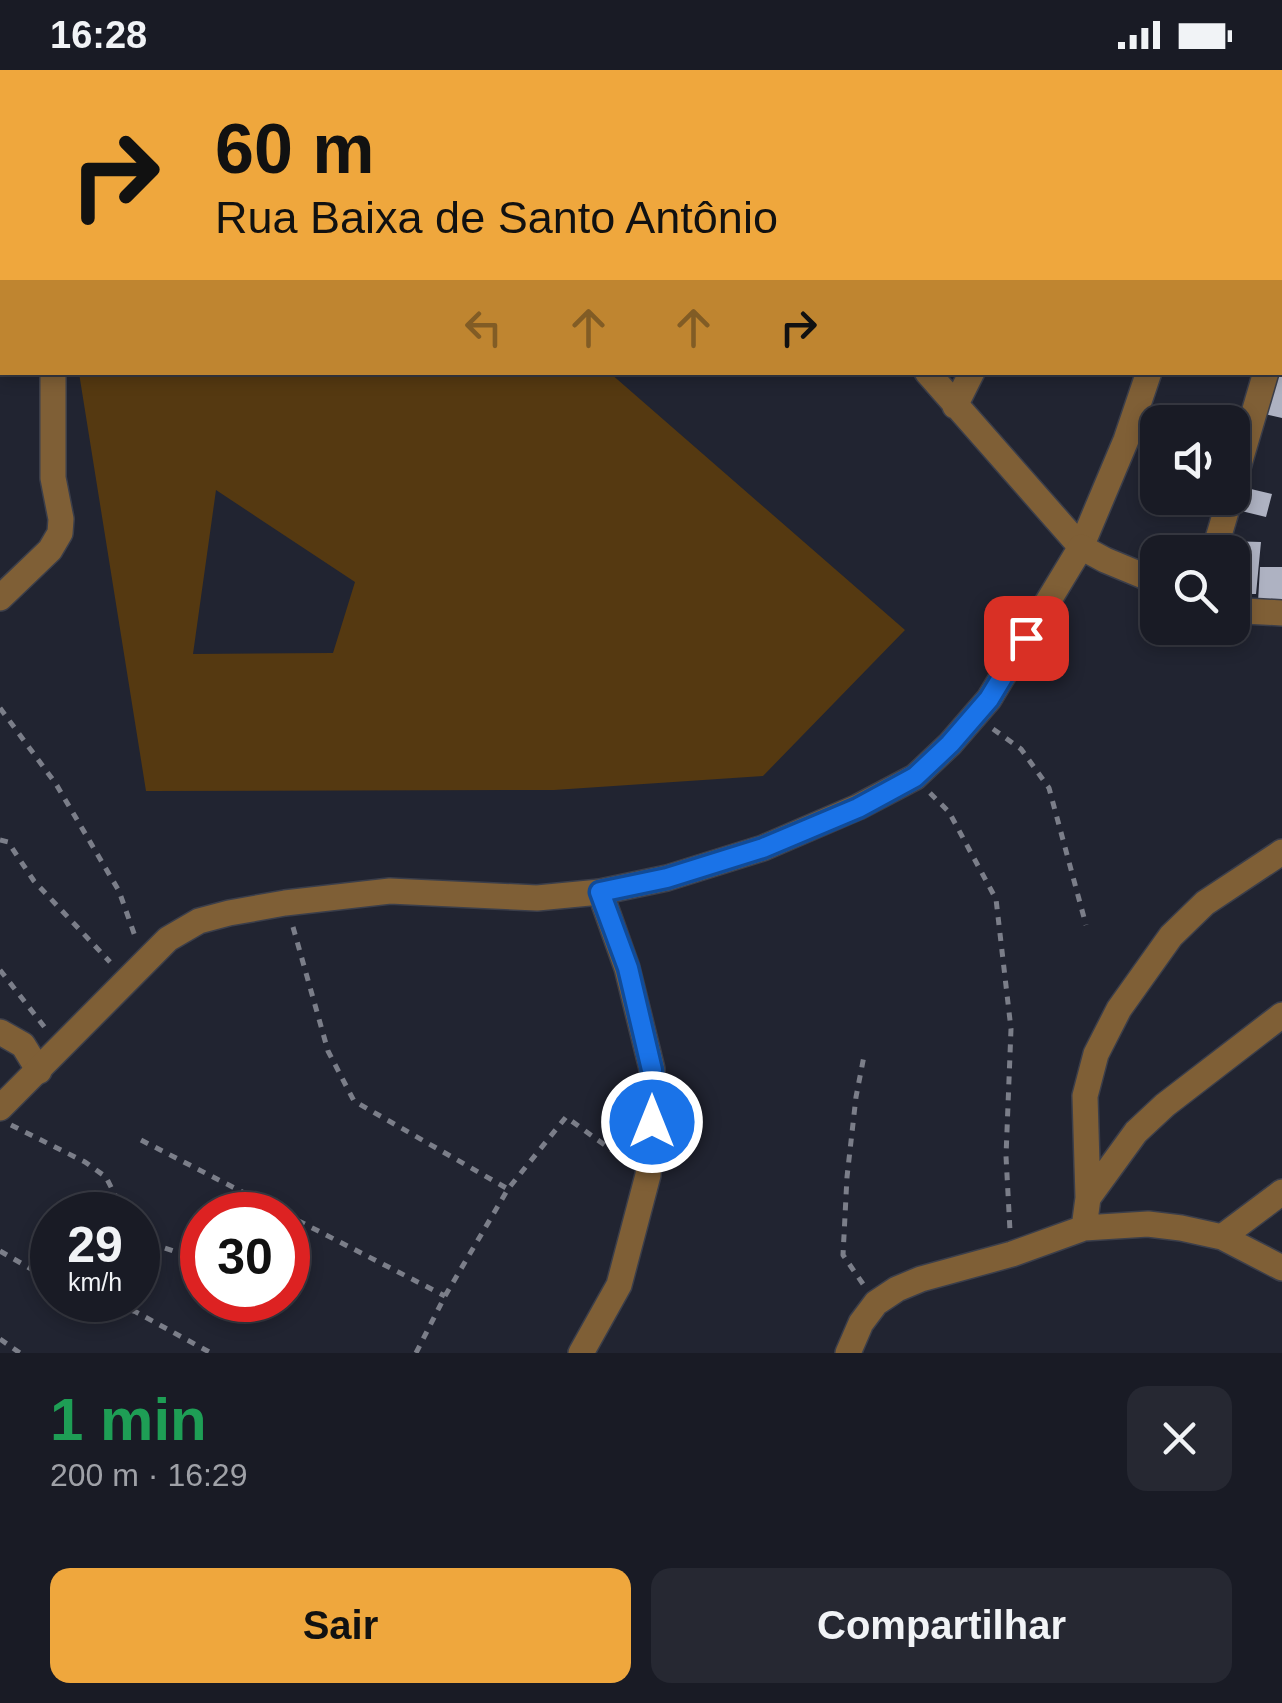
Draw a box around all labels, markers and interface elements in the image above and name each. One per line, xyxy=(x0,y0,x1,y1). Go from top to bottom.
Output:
text: 16:28 xyxy=(50,14,147,56)
icon: right xyxy=(50,110,180,240)
text: 60 m xyxy=(215,110,375,188)
text: Rua Baixa de Santo Antônio xyxy=(215,192,778,243)
icon: left xyxy=(456,300,511,355)
icon: ahead xyxy=(561,300,616,355)
icon: ahead xyxy=(666,300,721,355)
icon: right xyxy=(771,300,826,355)
map controls xyxy=(1140,405,1250,645)
button: sound xyxy=(1140,405,1250,515)
button: search xyxy=(1140,535,1250,645)
pin xyxy=(984,596,1069,681)
icon: arrive xyxy=(999,611,1054,666)
position arrow xyxy=(600,1070,704,1174)
speed limit sign: 30 xyxy=(180,1192,310,1322)
text: 29 xyxy=(67,1217,123,1273)
text: km/h xyxy=(68,1268,122,1296)
text: 1 min xyxy=(50,1386,207,1453)
button: close xyxy=(1127,1386,1232,1491)
text: 200 m · 16:29 xyxy=(50,1457,247,1493)
button: Sair xyxy=(50,1568,631,1683)
button: Compartilhar xyxy=(651,1568,1232,1683)

